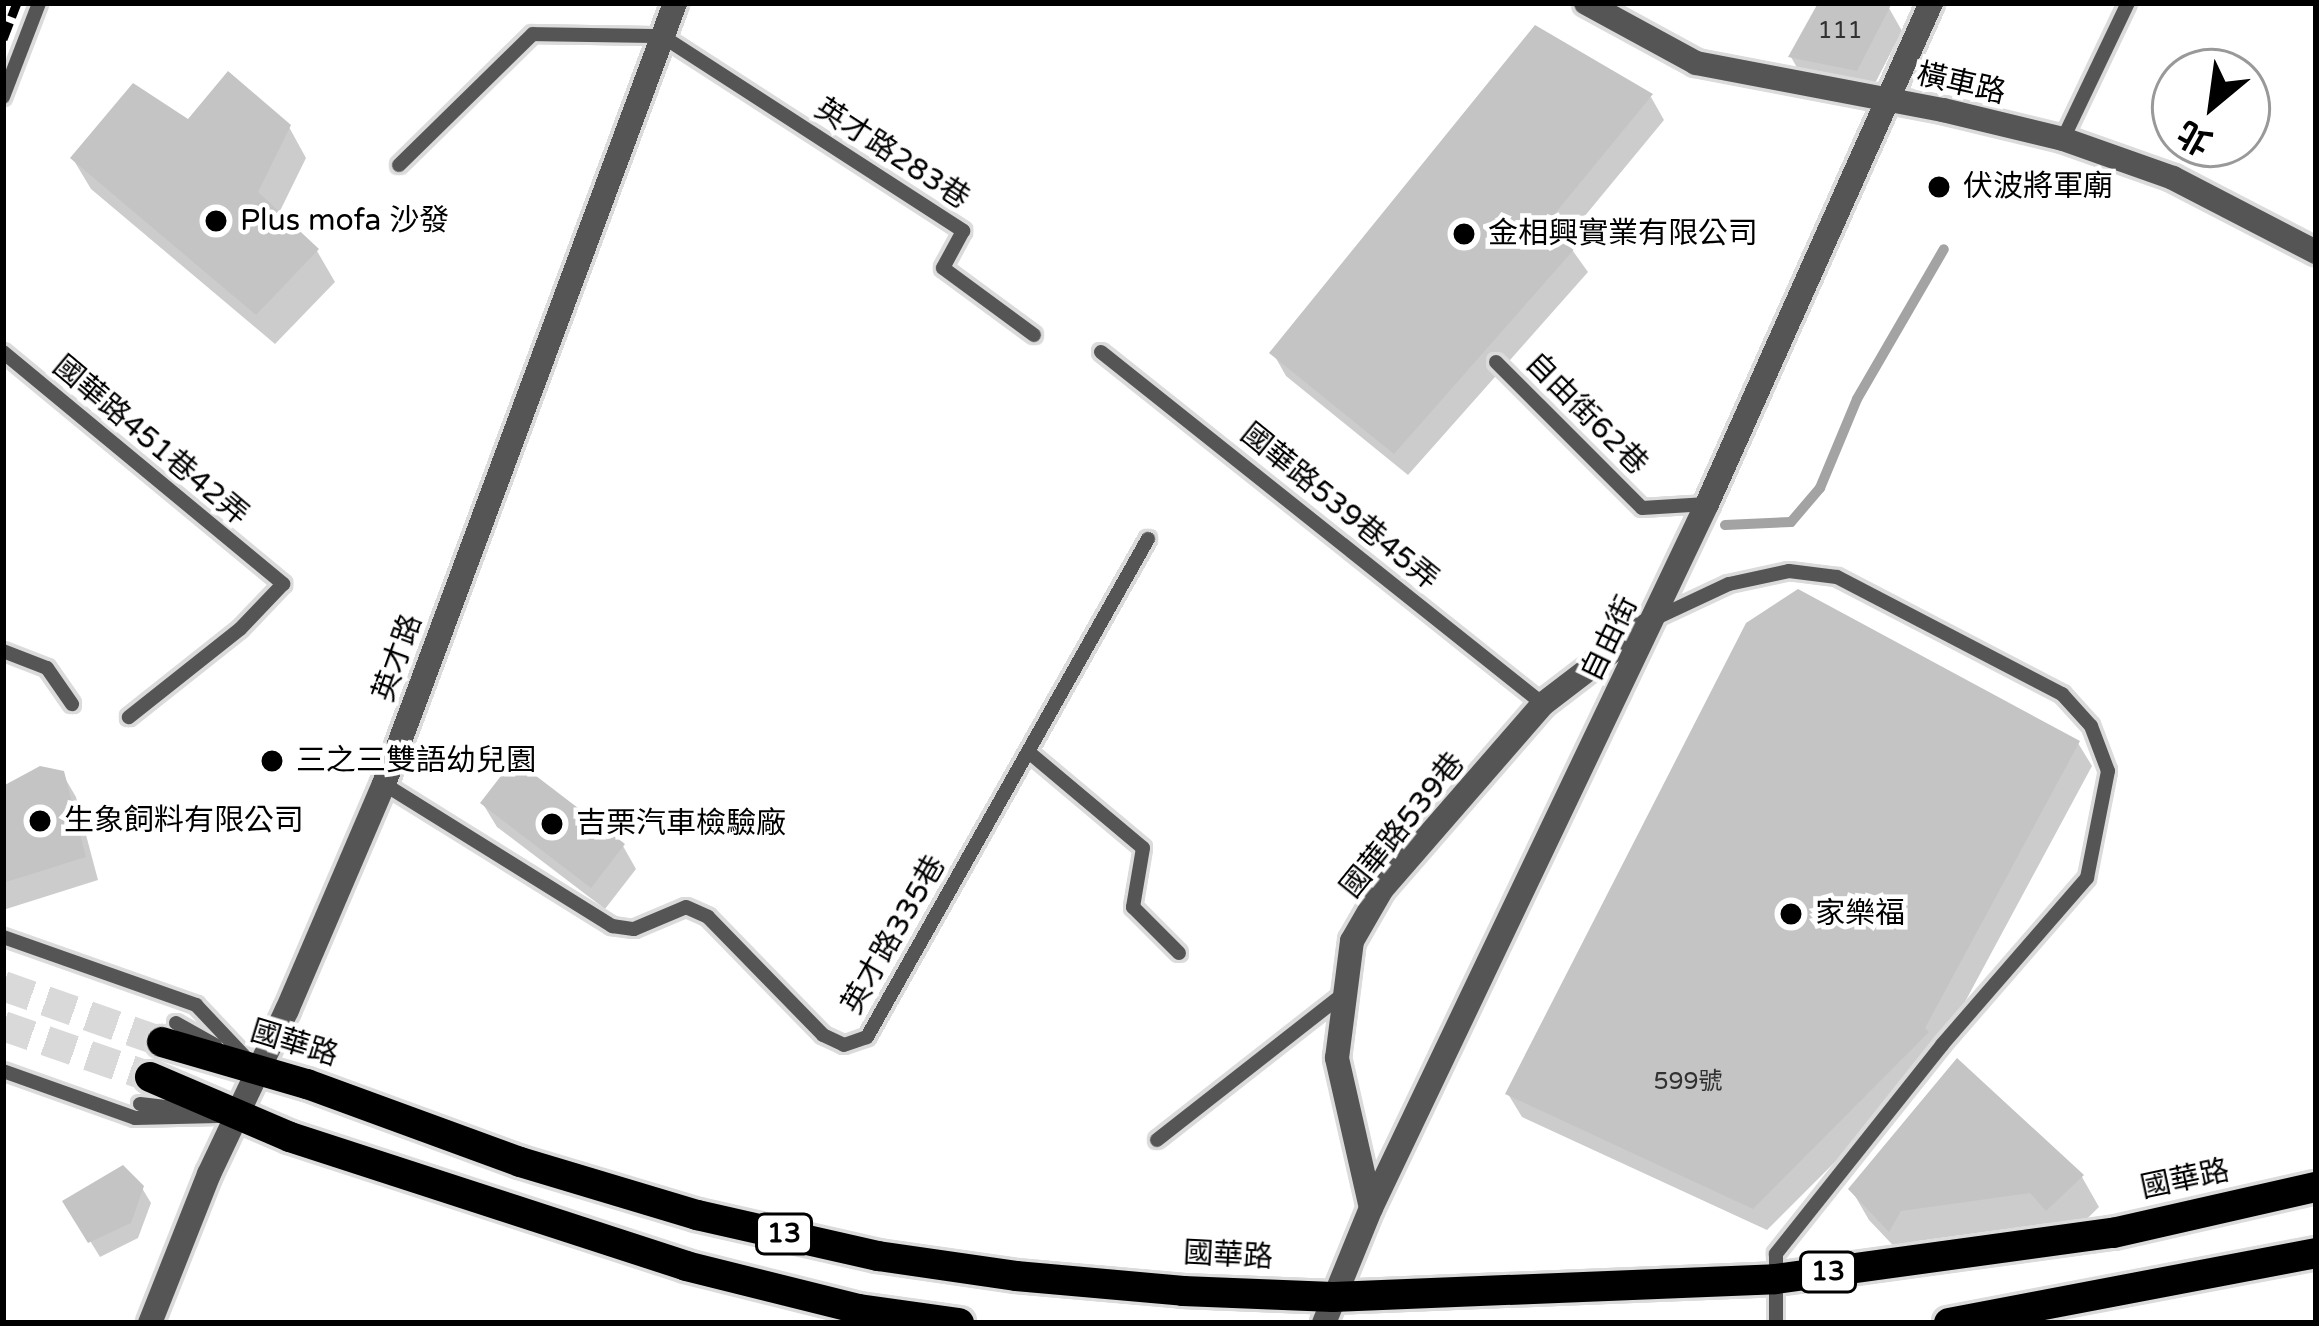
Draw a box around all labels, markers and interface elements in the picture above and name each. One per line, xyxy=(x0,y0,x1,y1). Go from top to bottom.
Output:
house number: 111 xyxy=(1817,17,1863,45)
north arrow xyxy=(2151,48,2271,168)
street label: 橫車路 xyxy=(1913,56,2009,112)
street label: 英才路283巷 xyxy=(808,91,976,217)
text: 北 xyxy=(2171,112,2219,162)
place label: 伏波將軍廟 xyxy=(1963,169,2113,205)
marker: 伏波將軍廟 xyxy=(1926,174,1952,200)
place label: Plus mofa 沙發 xyxy=(240,203,449,239)
marker: Plus mofa 沙發 xyxy=(203,208,229,234)
place label: 金相興實業有限公司 xyxy=(1488,216,1758,252)
marker: 金相興實業有限公司 xyxy=(1451,221,1477,247)
street label: 自由街62巷 xyxy=(1518,346,1654,482)
street label: 國華路451巷42弄 xyxy=(45,349,255,533)
street label: 國華路539巷45弄 xyxy=(1233,416,1445,598)
street label: 自由街 xyxy=(1574,591,1646,687)
street label: 英才路 xyxy=(366,610,430,706)
place label: 三之三雙語幼兒園 xyxy=(296,743,536,779)
street label: 國華路539巷 xyxy=(1333,746,1473,906)
marker: 三之三雙語幼兒園 xyxy=(259,748,285,774)
place label: 生象飼料有限公司 xyxy=(64,803,304,839)
place label: 吉栗汽車檢驗廠 xyxy=(576,806,786,842)
marker: 生象飼料有限公司 xyxy=(27,808,53,834)
marker: 吉栗汽車檢驗廠 xyxy=(539,811,565,837)
street label: 英才路335巷 xyxy=(834,850,954,1020)
place label: 家樂福 xyxy=(1815,896,1905,932)
marker: 家樂福 xyxy=(1778,901,1804,927)
street label: 國華路 xyxy=(246,1014,342,1074)
house number: 599號 xyxy=(1653,1068,1723,1096)
street label: 國華路 xyxy=(2137,1153,2233,1207)
road number: 13 xyxy=(754,1213,814,1255)
street label: 國華路 xyxy=(1182,1236,1274,1276)
road number: 13 xyxy=(1798,1251,1858,1293)

